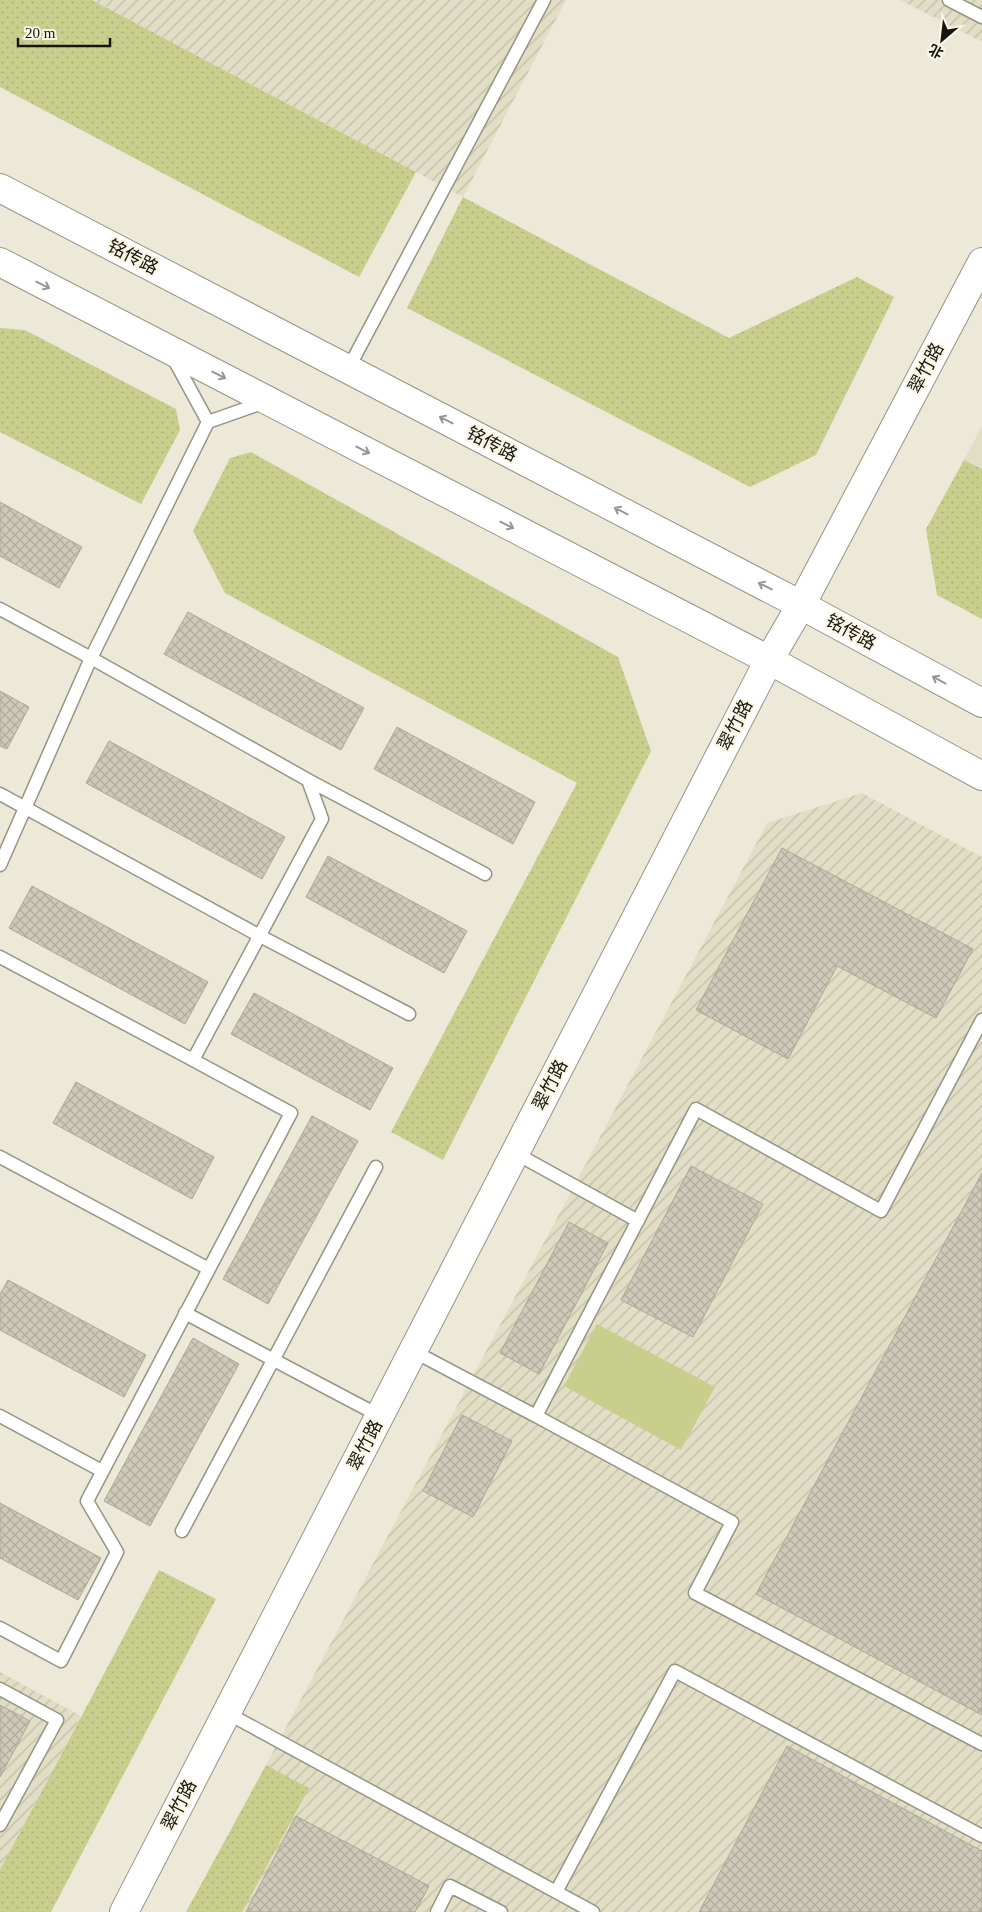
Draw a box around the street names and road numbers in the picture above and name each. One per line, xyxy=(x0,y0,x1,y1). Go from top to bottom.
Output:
street label: 铭传路 xyxy=(104,236,162,278)
street label: 翠竹路 xyxy=(904,339,948,397)
street label: 铭传路 xyxy=(463,423,521,465)
street label: 铭传路 xyxy=(823,610,879,654)
street label: 翠竹路 xyxy=(714,696,756,754)
street label: 翠竹路 xyxy=(529,1056,571,1114)
street label: 翠竹路 xyxy=(344,1416,386,1474)
street label: 翠竹路 xyxy=(158,1776,200,1834)

